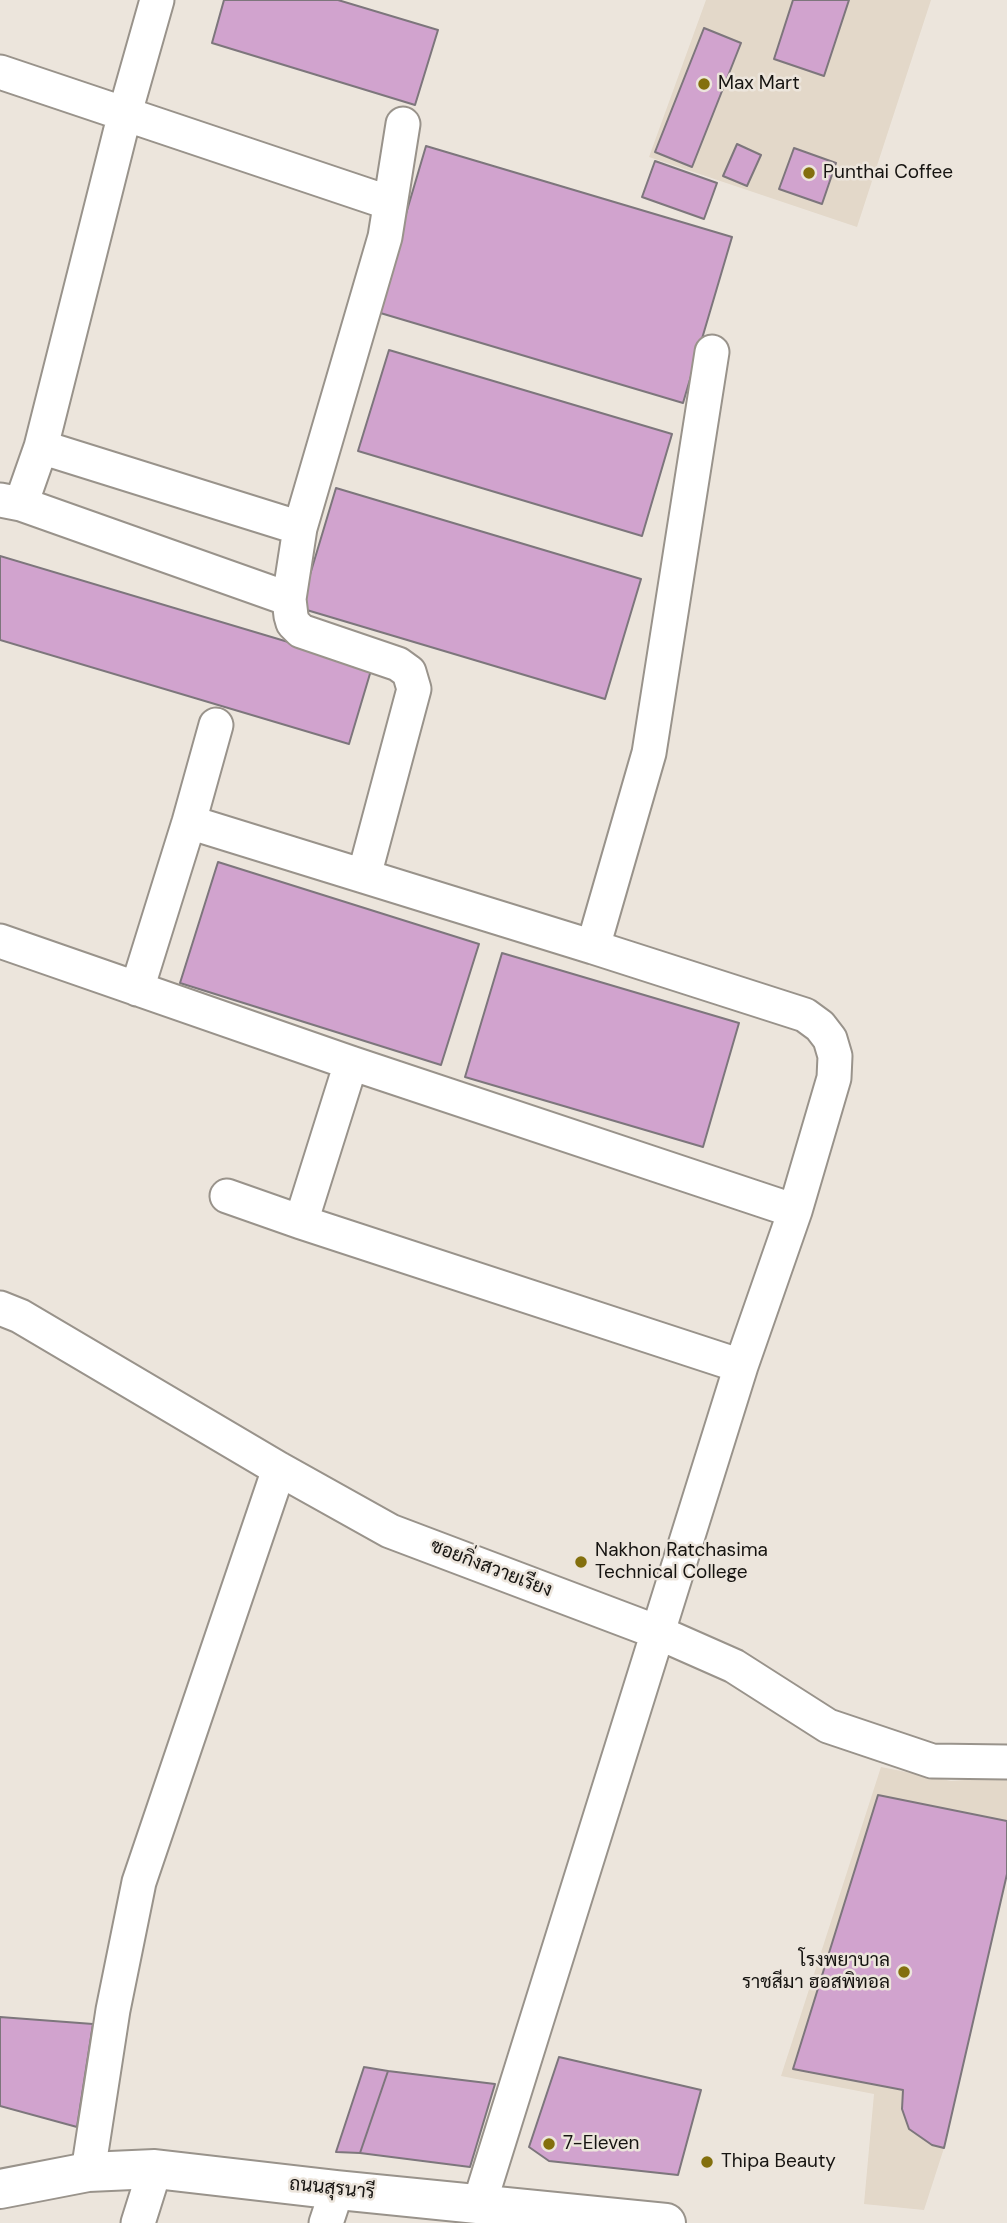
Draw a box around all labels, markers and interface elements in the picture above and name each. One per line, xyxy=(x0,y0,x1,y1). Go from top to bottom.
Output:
place label: Max Mart xyxy=(718,73,800,95)
marker: Max Mart xyxy=(696,76,712,92)
place label: Punthai Coffee xyxy=(823,162,953,184)
marker: Punthai Coffee xyxy=(801,165,817,181)
street label: ซอยกิ่งสวายเรียง xyxy=(427,1535,555,1603)
place label: Nakhon Ratchasima Technical College xyxy=(595,1540,768,1584)
marker: Nakhon Ratchasima Technical College xyxy=(573,1554,589,1570)
place label: โรงพยาบาล ราชสีมา ฮอสพิทอล xyxy=(742,1950,890,1994)
marker: โรงพยาบาล ราชสีมา ฮอสพิทอล xyxy=(896,1964,912,1980)
place label: 7-Eleven xyxy=(563,2133,639,2155)
marker: 7-Eleven xyxy=(541,2136,557,2152)
place label: Thipa Beauty xyxy=(721,2151,836,2173)
marker: Thipa Beauty xyxy=(699,2154,715,2170)
street label: ถนนสุรนารี xyxy=(288,2173,376,2205)

